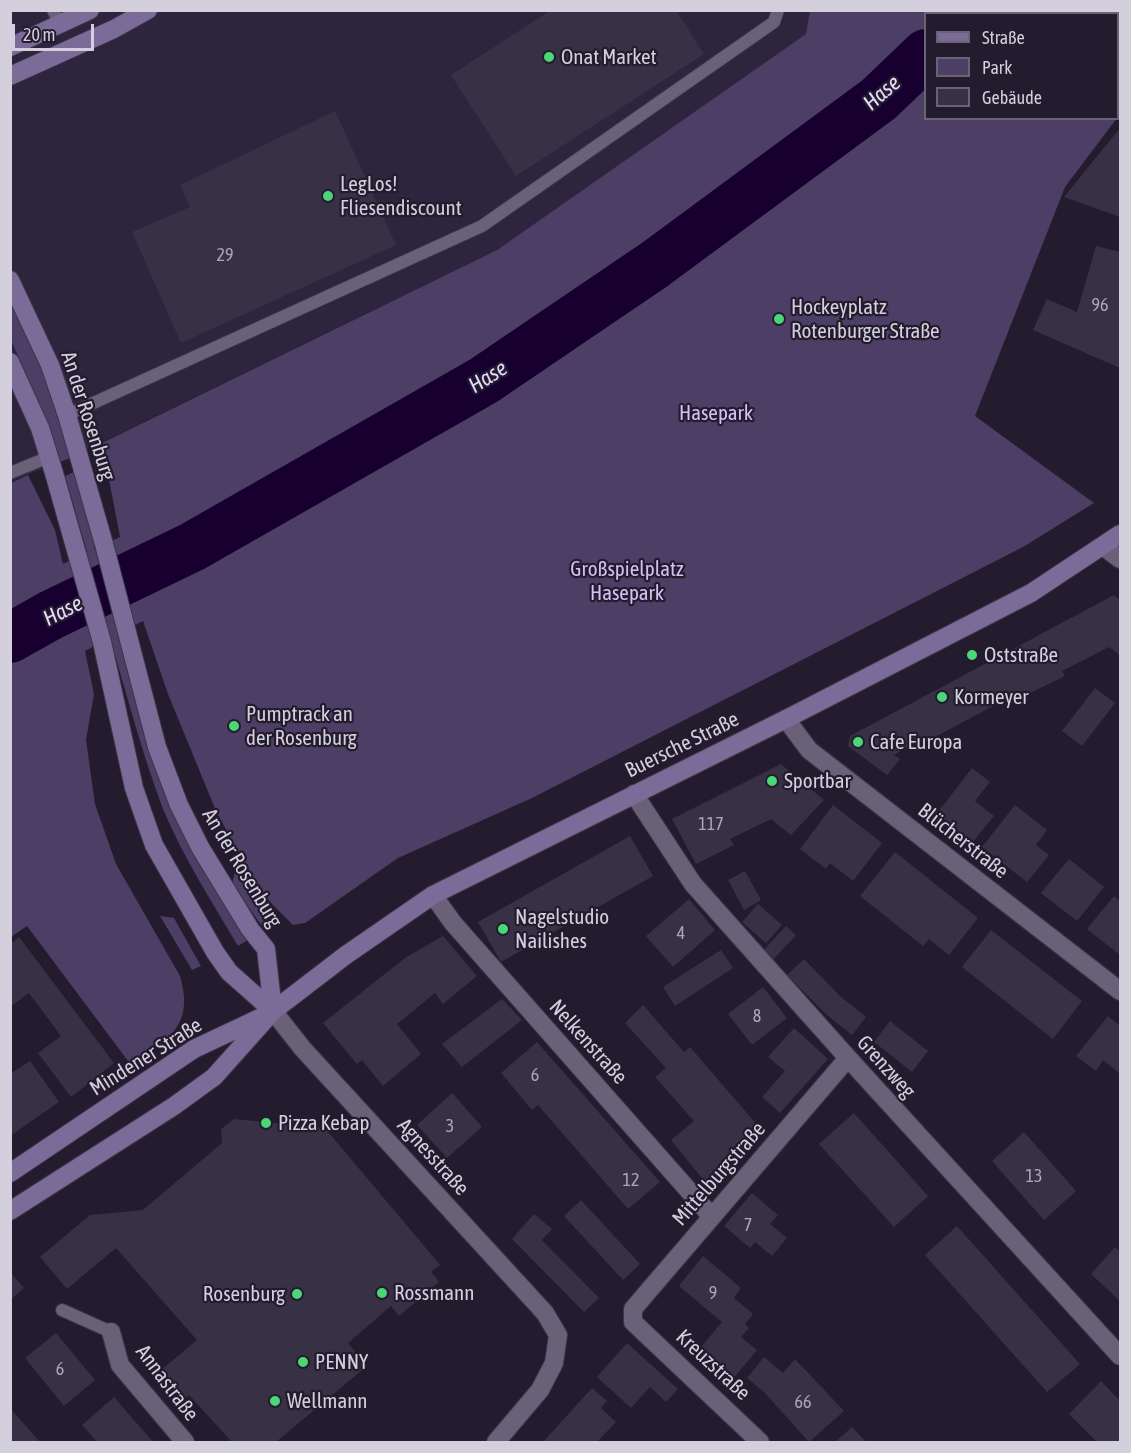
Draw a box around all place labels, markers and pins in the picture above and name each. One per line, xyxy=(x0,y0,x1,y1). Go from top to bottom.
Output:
place label: Onat Market xyxy=(561,44,657,70)
marker: Onat Market xyxy=(542,50,556,64)
place label: LegLos! Fliesendiscount xyxy=(340,171,462,221)
marker: LegLos! Fliesendiscount xyxy=(321,189,335,203)
place label: Hockeyplatz Rotenburger Straße xyxy=(791,294,940,344)
marker: Hockeyplatz Rotenburger Straße xyxy=(772,312,786,326)
place label: Oststraße xyxy=(984,642,1058,668)
marker: Oststraße xyxy=(965,648,979,662)
place label: Kormeyer xyxy=(954,684,1029,710)
marker: Kormeyer xyxy=(935,690,949,704)
place label: Pumptrack an der Rosenburg xyxy=(246,701,357,751)
marker: Pumptrack an der Rosenburg xyxy=(227,719,241,733)
place label: Cafe Europa xyxy=(870,729,962,755)
marker: Cafe Europa xyxy=(851,735,865,749)
place label: Sportbar xyxy=(784,768,851,794)
marker: Sportbar xyxy=(765,774,779,788)
place label: Nagelstudio Nailishes xyxy=(515,904,609,954)
marker: Nagelstudio Nailishes xyxy=(496,922,510,936)
place label: Pizza Kebap xyxy=(278,1110,370,1136)
marker: Pizza Kebap xyxy=(259,1116,273,1130)
place label: Rossmann xyxy=(394,1280,474,1306)
place label: Rosenburg xyxy=(203,1281,285,1307)
marker: Rossmann xyxy=(375,1286,389,1300)
marker: Rosenburg xyxy=(290,1287,304,1301)
place label: PENNY xyxy=(315,1349,368,1375)
marker: PENNY xyxy=(296,1355,310,1369)
place label: Wellmann xyxy=(287,1388,368,1414)
marker: Wellmann xyxy=(268,1394,282,1408)

